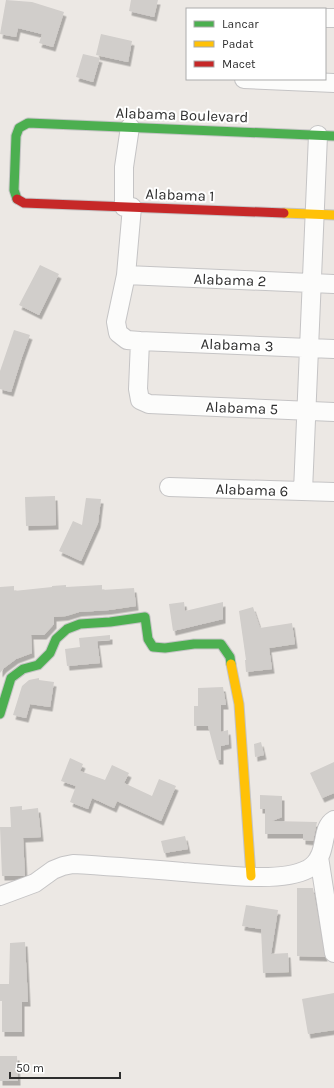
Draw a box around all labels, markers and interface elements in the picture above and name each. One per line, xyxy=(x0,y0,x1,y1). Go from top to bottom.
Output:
legend xyxy=(186,8,326,80)
text: Lancar xyxy=(222,17,259,31)
text: Padat xyxy=(222,37,254,51)
text: Macet xyxy=(222,57,256,71)
street label: Alabama Boulevard xyxy=(115,104,249,126)
street label: Alabama 1 xyxy=(145,185,215,205)
street label: Alabama 2 xyxy=(193,270,267,290)
street label: Alabama 3 xyxy=(200,335,274,355)
street label: Alabama 5 xyxy=(205,398,279,418)
street label: Alabama 6 xyxy=(215,480,289,500)
scale bar xyxy=(10,1054,120,1080)
text: 50 m xyxy=(16,1061,44,1075)

